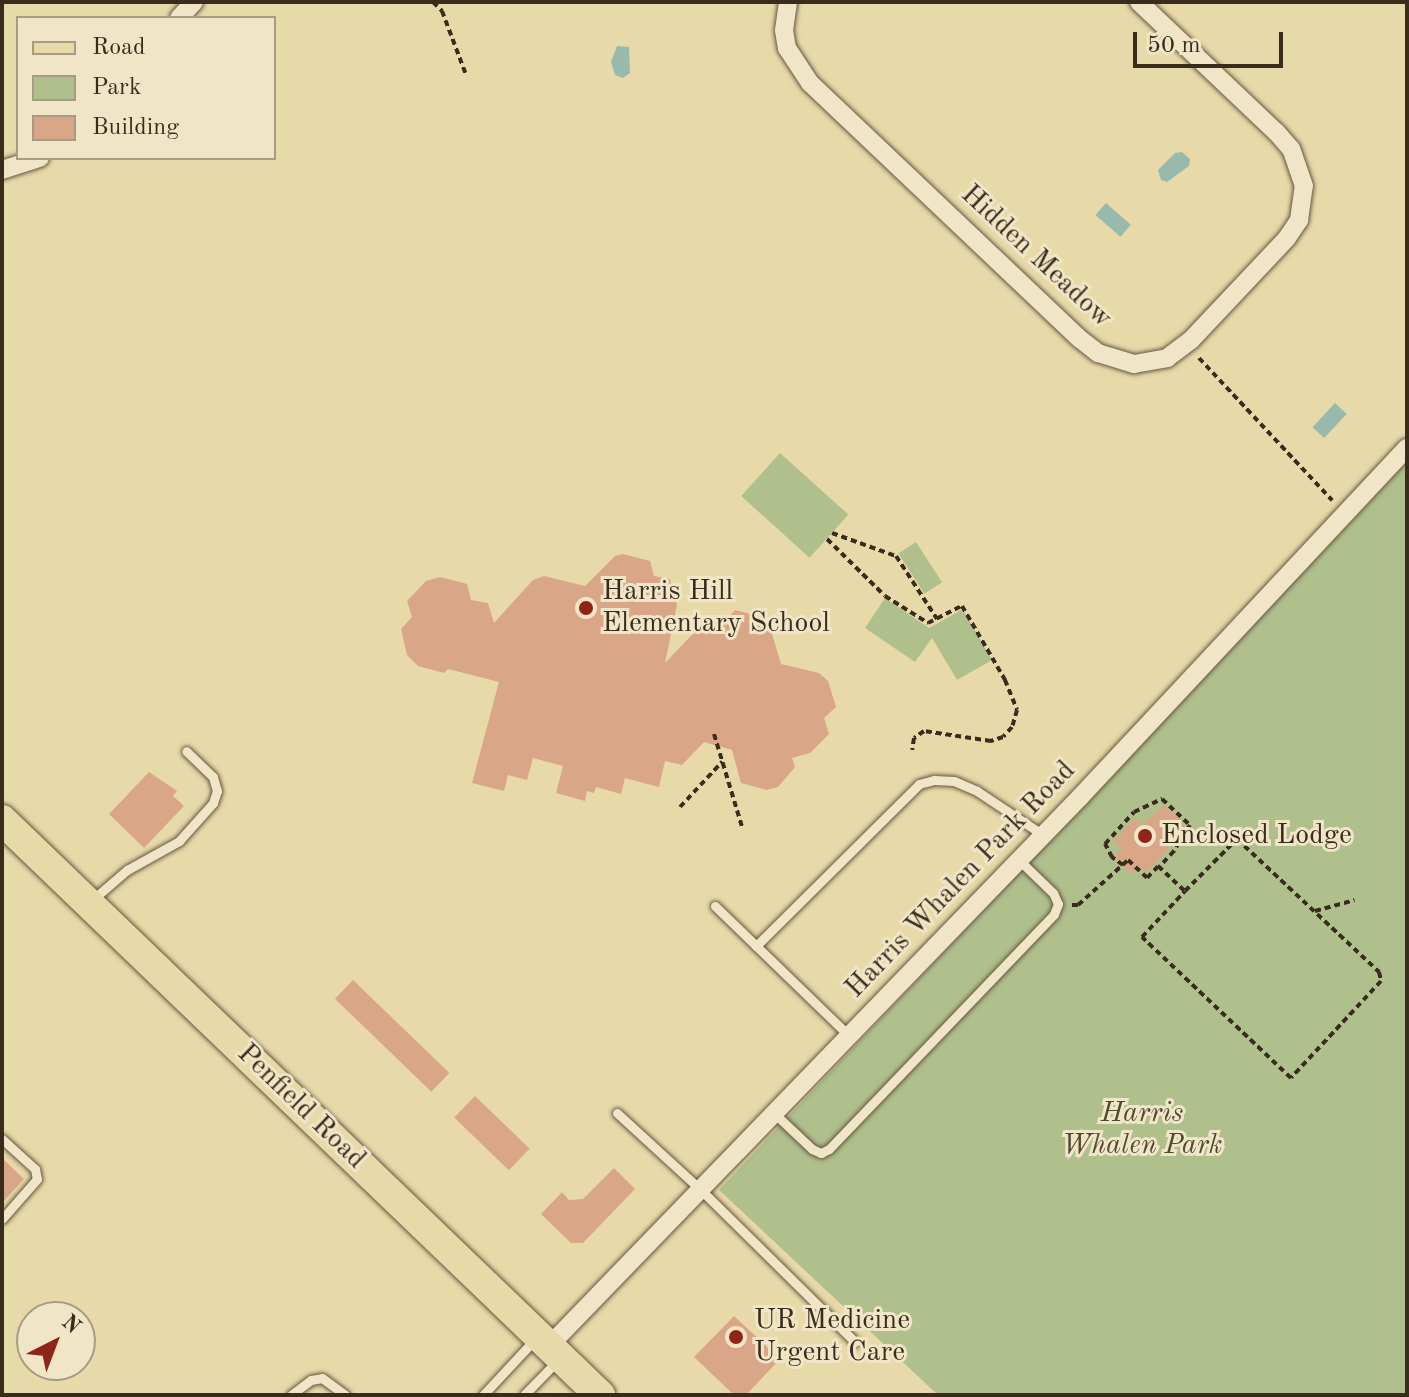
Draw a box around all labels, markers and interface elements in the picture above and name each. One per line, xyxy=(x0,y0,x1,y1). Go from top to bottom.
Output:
legend xyxy=(16,16,276,160)
scale bar xyxy=(1137,16,1287,66)
text: 50 m xyxy=(1147,34,1201,58)
text: Road xyxy=(92,36,145,60)
text: Park xyxy=(92,76,141,100)
text: Building xyxy=(92,116,179,140)
street label: Hidden Meadow xyxy=(953,178,1119,336)
place label: Harris Hill Elementary School xyxy=(602,575,830,641)
marker: Harris Hill Elementary School xyxy=(577,599,595,617)
street label: Harris Whalen Park Road xyxy=(839,754,1083,1006)
place label: Enclosed Lodge xyxy=(1161,819,1352,853)
marker: Enclosed Lodge xyxy=(1136,827,1154,845)
street label: Penfield Road xyxy=(230,1037,372,1177)
park label: Harris Whalen Park xyxy=(1062,1097,1222,1163)
north arrow xyxy=(16,1301,96,1381)
place label: UR Medicine Urgent Care xyxy=(754,1304,910,1370)
text: N xyxy=(57,1311,84,1338)
marker: UR Medicine Urgent Care xyxy=(725,1326,747,1348)

